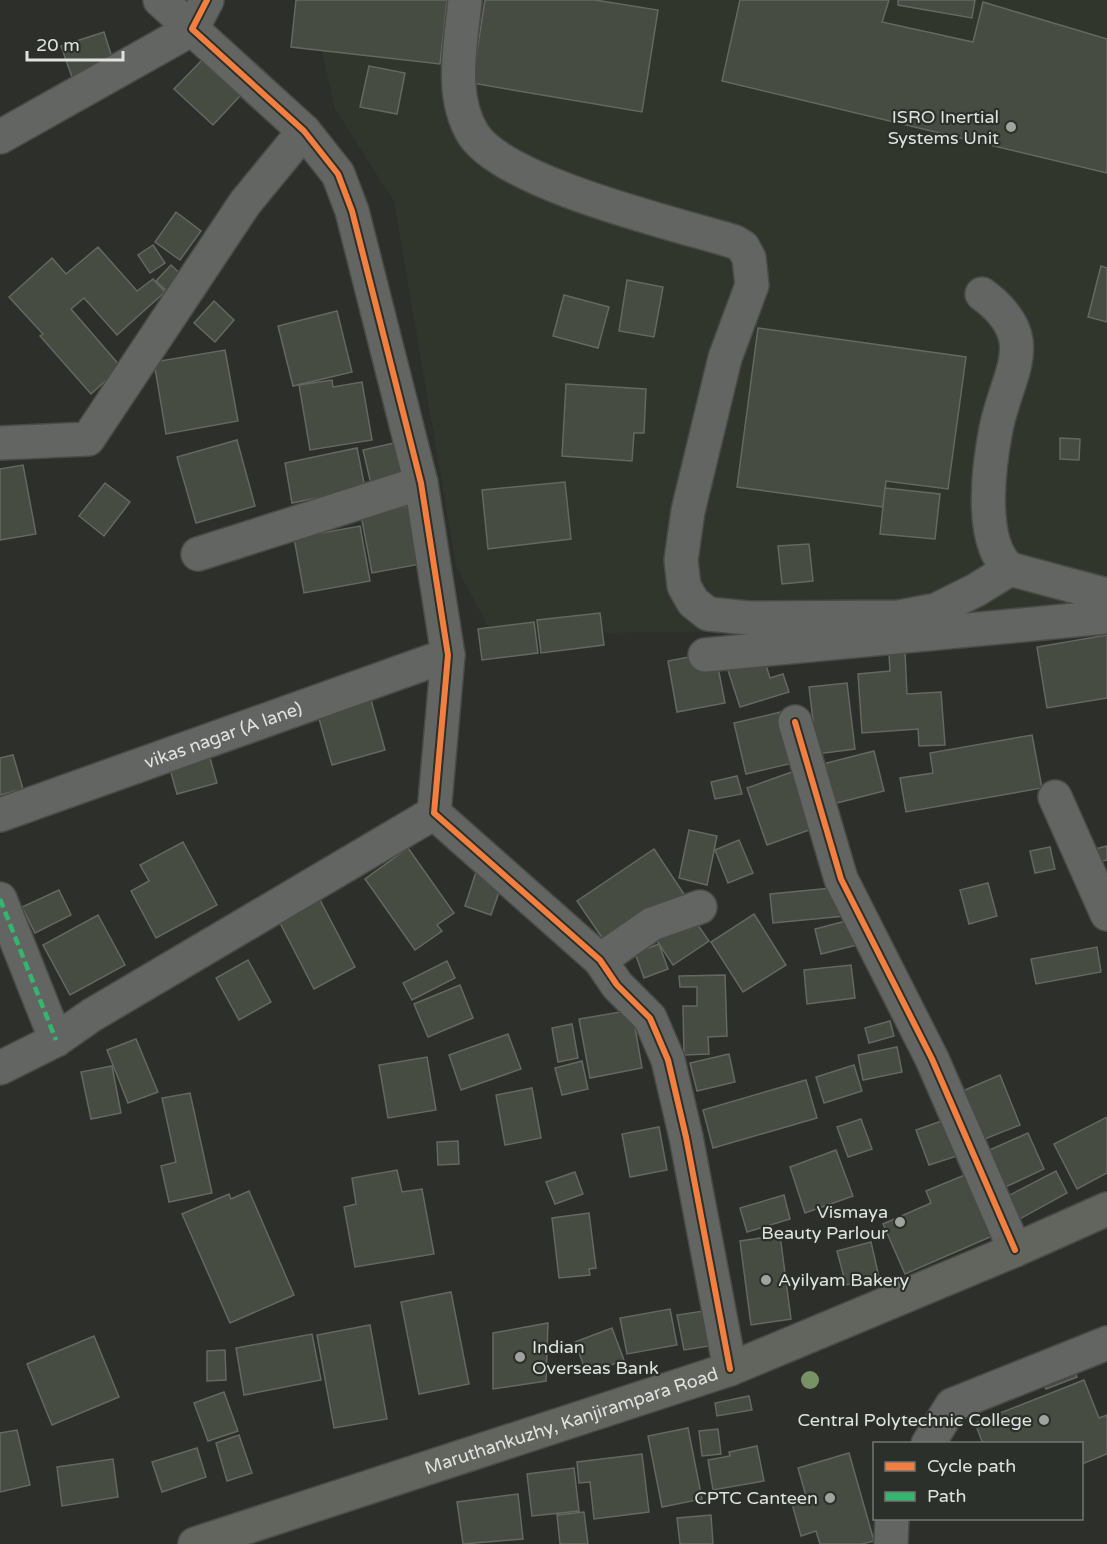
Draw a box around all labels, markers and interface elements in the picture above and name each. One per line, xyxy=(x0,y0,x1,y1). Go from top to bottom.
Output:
scale bar xyxy=(27,24,123,62)
text: 20 m xyxy=(36,34,80,56)
place label: ISRO Inertial Systems Unit xyxy=(888,106,999,149)
marker: ISRO Inertial Systems Unit xyxy=(1004,120,1018,134)
street label: vikas nagar (A lane) xyxy=(141,697,305,774)
place label: Vismaya Beauty Parlour xyxy=(761,1201,888,1244)
marker: Vismaya Beauty Parlour xyxy=(893,1215,907,1229)
place label: Ayilyam Bakery xyxy=(778,1269,910,1291)
marker: Ayilyam Bakery xyxy=(759,1273,773,1287)
place label: Indian Overseas Bank xyxy=(532,1336,659,1379)
marker: Indian Overseas Bank xyxy=(513,1350,527,1364)
street label: Maruthankuzhy, Kanjirampara Road xyxy=(422,1363,721,1479)
place label: Central Polytechnic College xyxy=(797,1409,1032,1431)
marker: Central Polytechnic College xyxy=(1037,1413,1051,1427)
legend xyxy=(873,1442,1083,1520)
text: Cycle path xyxy=(927,1455,1016,1477)
text: Path xyxy=(927,1485,966,1507)
place label: CPTC Canteen xyxy=(694,1487,818,1509)
marker: CPTC Canteen xyxy=(823,1491,837,1505)

